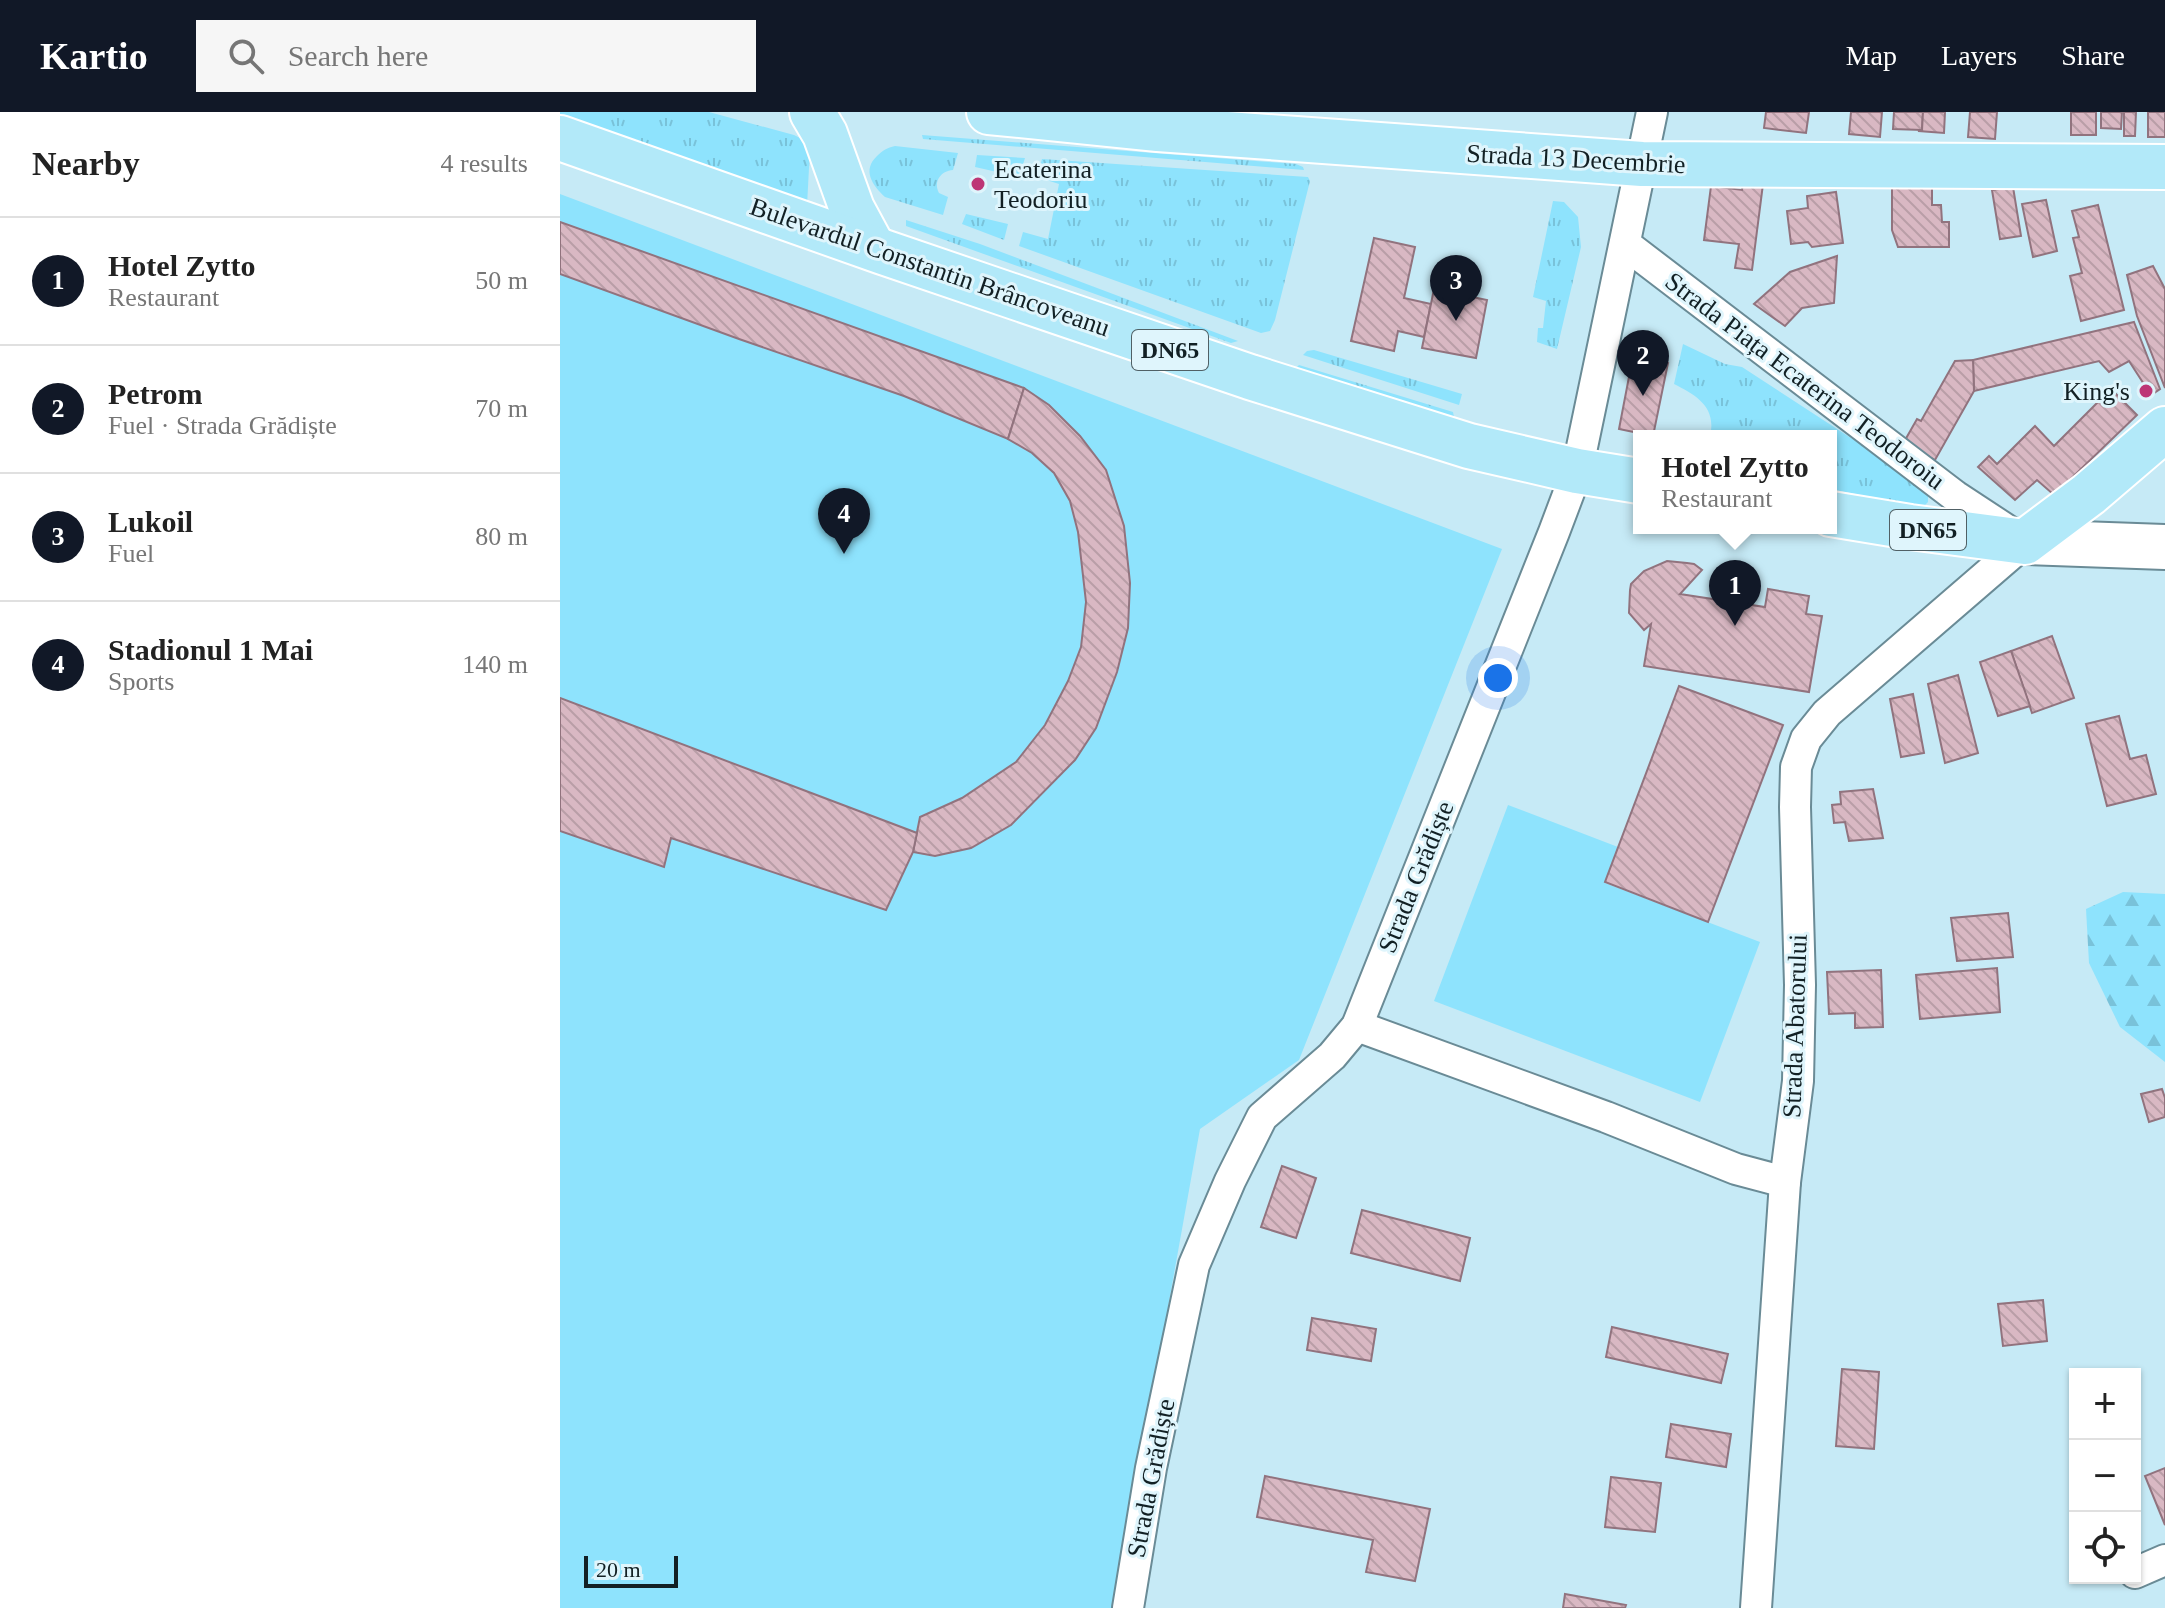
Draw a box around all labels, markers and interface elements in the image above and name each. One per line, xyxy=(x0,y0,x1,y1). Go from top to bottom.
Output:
search box xyxy=(196,20,756,92)
icon: search xyxy=(224,34,268,78)
text: Kartio xyxy=(40,35,148,77)
text: Search here xyxy=(288,39,428,72)
text: Map xyxy=(1846,40,1897,71)
text: Layers xyxy=(1941,40,2017,71)
text: Share xyxy=(2061,40,2125,71)
street label: Strada 13 Decembrie xyxy=(1466,139,1686,179)
text: Nearby xyxy=(32,145,140,182)
text: 4 results xyxy=(441,149,528,178)
place label: Ecaterina Teodoriu xyxy=(994,155,1093,214)
marker: Ecaterina Teodoriu xyxy=(969,175,987,193)
street label: Bulevardul Constantin Brâncoveanu xyxy=(746,192,1114,342)
text: Hotel Zytto xyxy=(108,249,255,282)
pin: 3 xyxy=(1430,255,1482,321)
text: 1 xyxy=(52,266,65,295)
text: 50 m xyxy=(475,266,528,295)
street label: Strada Piața Ecaterina Teodoroiu xyxy=(1660,266,1950,496)
text: Restaurant xyxy=(108,283,219,312)
road number: DN65 xyxy=(1132,330,1208,370)
pin: 2 xyxy=(1617,330,1669,396)
text: Petrom xyxy=(108,377,202,410)
place label: King's xyxy=(2063,377,2130,406)
marker: King's xyxy=(2137,382,2155,400)
text: 2 xyxy=(52,394,65,423)
text: 70 m xyxy=(475,394,528,423)
text: Fuel · Strada Grădiște xyxy=(108,411,337,440)
popup xyxy=(1633,430,1837,534)
text: Hotel Zytto xyxy=(1661,450,1809,483)
text: Restaurant xyxy=(1661,484,1772,513)
pin: 4 xyxy=(818,488,870,554)
text: Lukoil xyxy=(108,505,193,538)
road number: DN65 xyxy=(1890,510,1966,550)
text: 3 xyxy=(52,522,65,551)
text: 80 m xyxy=(475,522,528,551)
text: Fuel xyxy=(108,539,154,568)
pin: 1 xyxy=(1709,560,1761,626)
text: Stadionul 1 Mai xyxy=(108,633,313,666)
text: 4 xyxy=(52,650,65,679)
text: 140 m xyxy=(462,650,528,679)
your location xyxy=(1478,658,1518,698)
text: Sports xyxy=(108,667,174,696)
street label: Strada Grădiște xyxy=(1372,797,1460,957)
street label: Strada Abatorului xyxy=(1777,933,1813,1119)
map controls xyxy=(2069,1368,2141,1584)
button: + xyxy=(2069,1368,2141,1440)
street label: Strada Grădiște xyxy=(1121,1396,1181,1560)
button: − xyxy=(2069,1440,2141,1512)
button: locate xyxy=(2069,1512,2141,1584)
scale bar xyxy=(584,1552,678,1588)
text: 20 m xyxy=(596,1557,641,1582)

